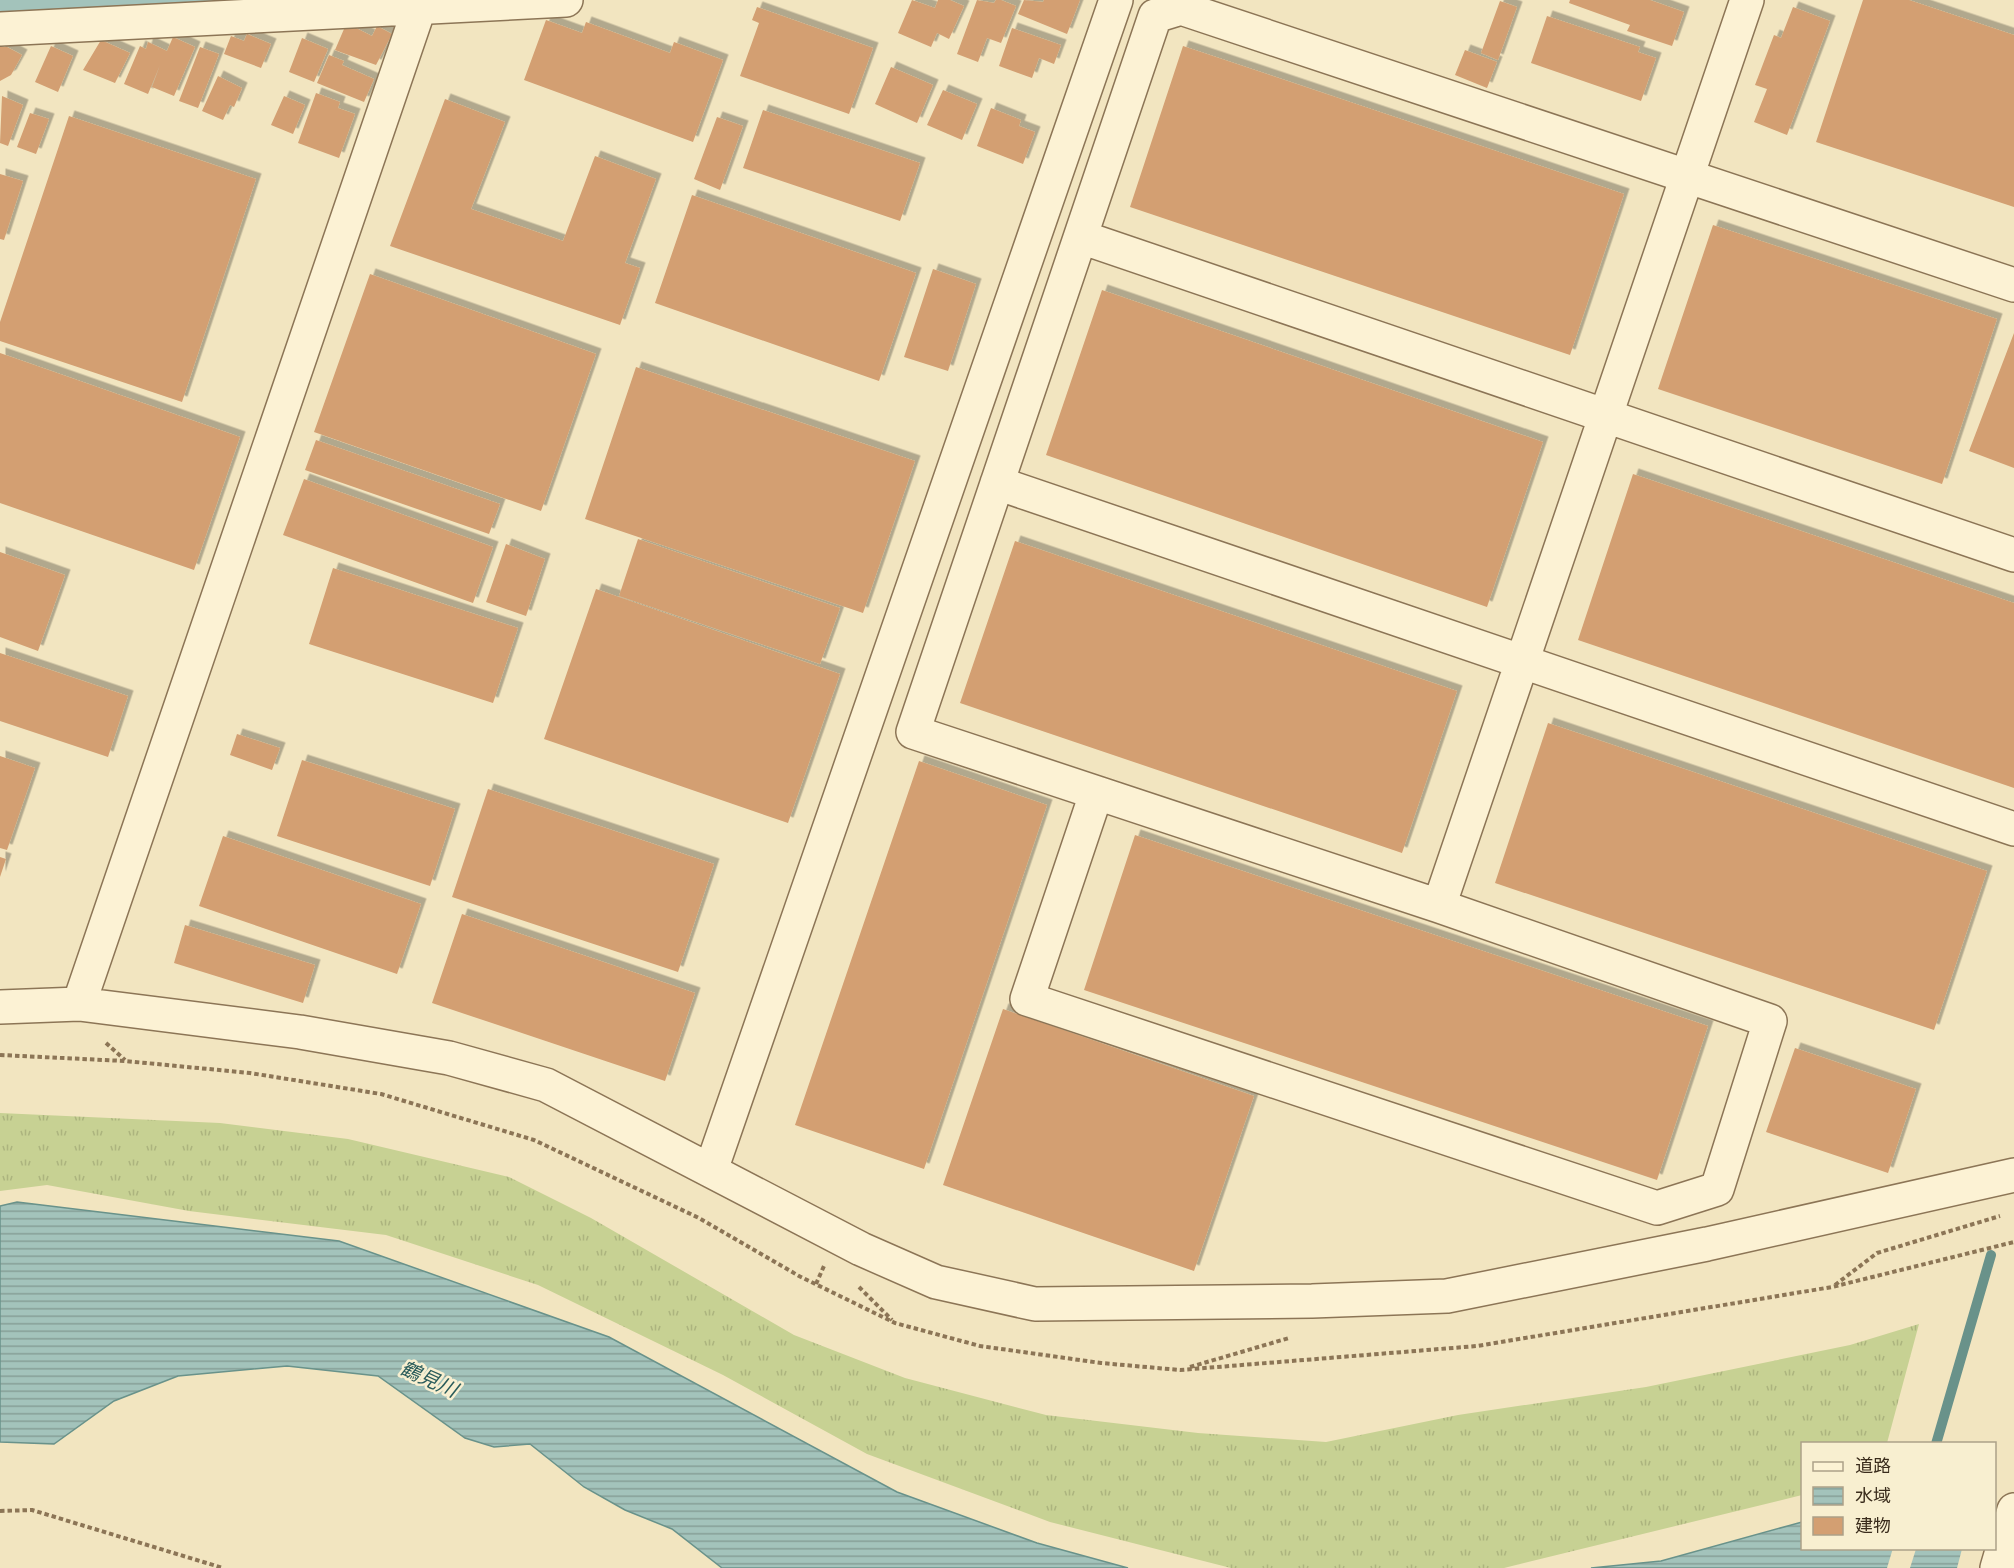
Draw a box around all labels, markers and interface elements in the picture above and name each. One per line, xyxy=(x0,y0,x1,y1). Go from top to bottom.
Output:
water label: 鶴見川 xyxy=(397,1356,463,1403)
legend xyxy=(1801,1442,1996,1550)
text: 道路 xyxy=(1855,1455,1891,1477)
text: 水域 xyxy=(1855,1485,1891,1507)
text: 建物 xyxy=(1855,1515,1891,1537)

